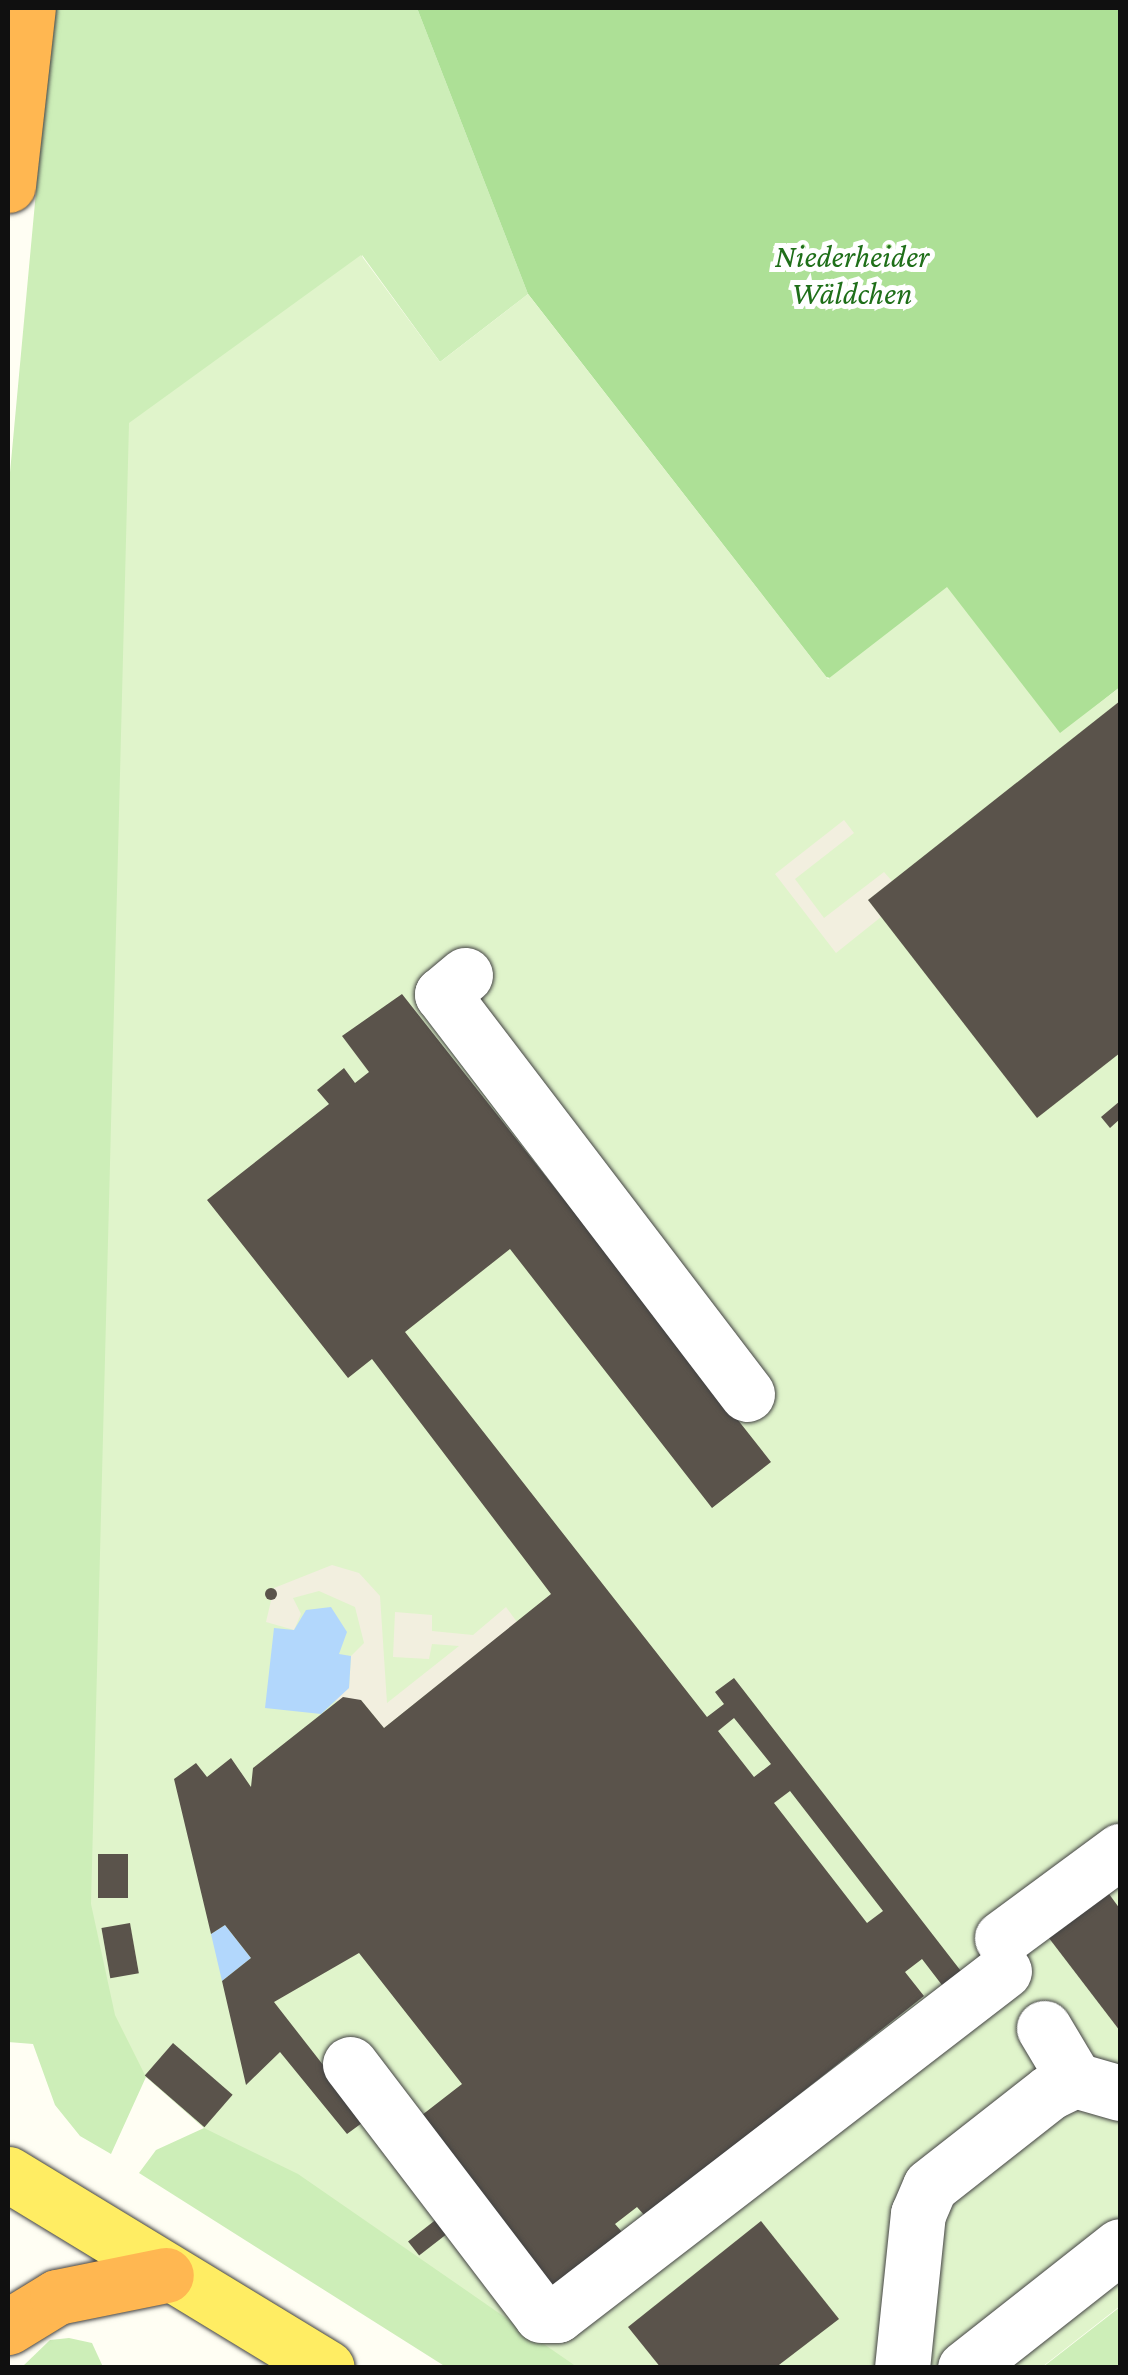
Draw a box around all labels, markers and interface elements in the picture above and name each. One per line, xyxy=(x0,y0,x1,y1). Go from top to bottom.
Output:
park label: Niederheider Wäldchen xyxy=(775,238,929,313)

